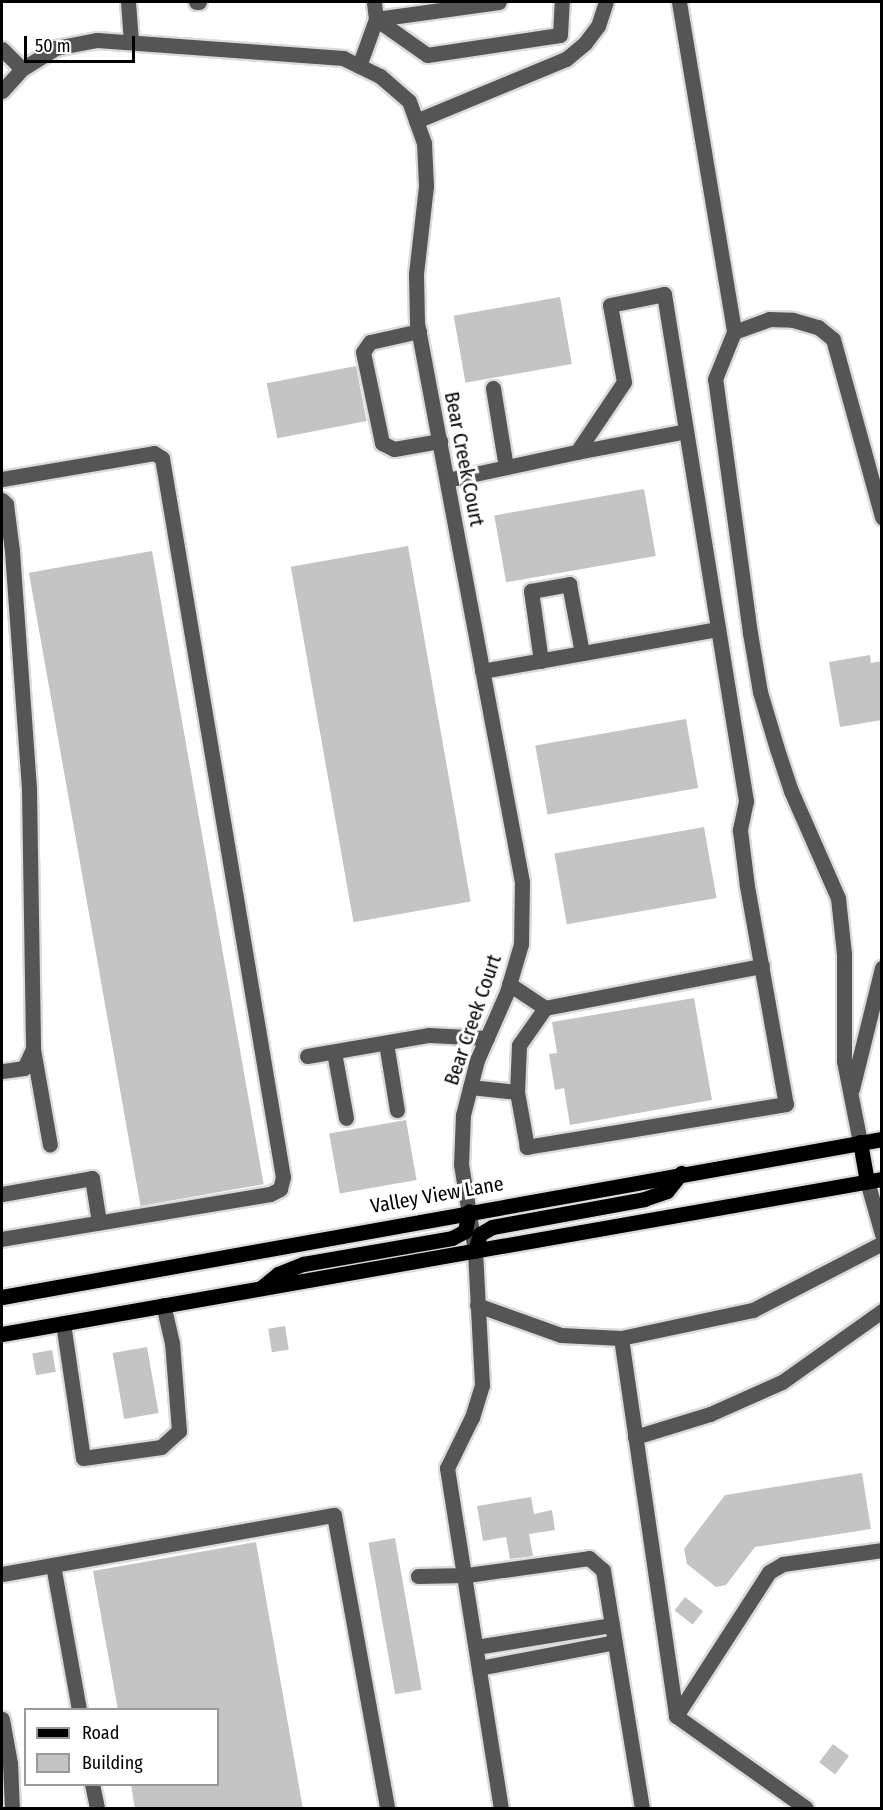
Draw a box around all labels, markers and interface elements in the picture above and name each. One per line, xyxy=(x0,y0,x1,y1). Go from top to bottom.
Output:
scale bar xyxy=(27,24,138,62)
text: 50 m xyxy=(35,35,71,57)
street label: Bear Creek Court xyxy=(439,390,489,528)
street label: Bear Creek Court xyxy=(439,952,507,1088)
street label: Valley View Lane xyxy=(369,1171,505,1219)
legend xyxy=(24,1708,219,1786)
text: Road xyxy=(82,1722,119,1744)
text: Building xyxy=(82,1752,143,1774)

